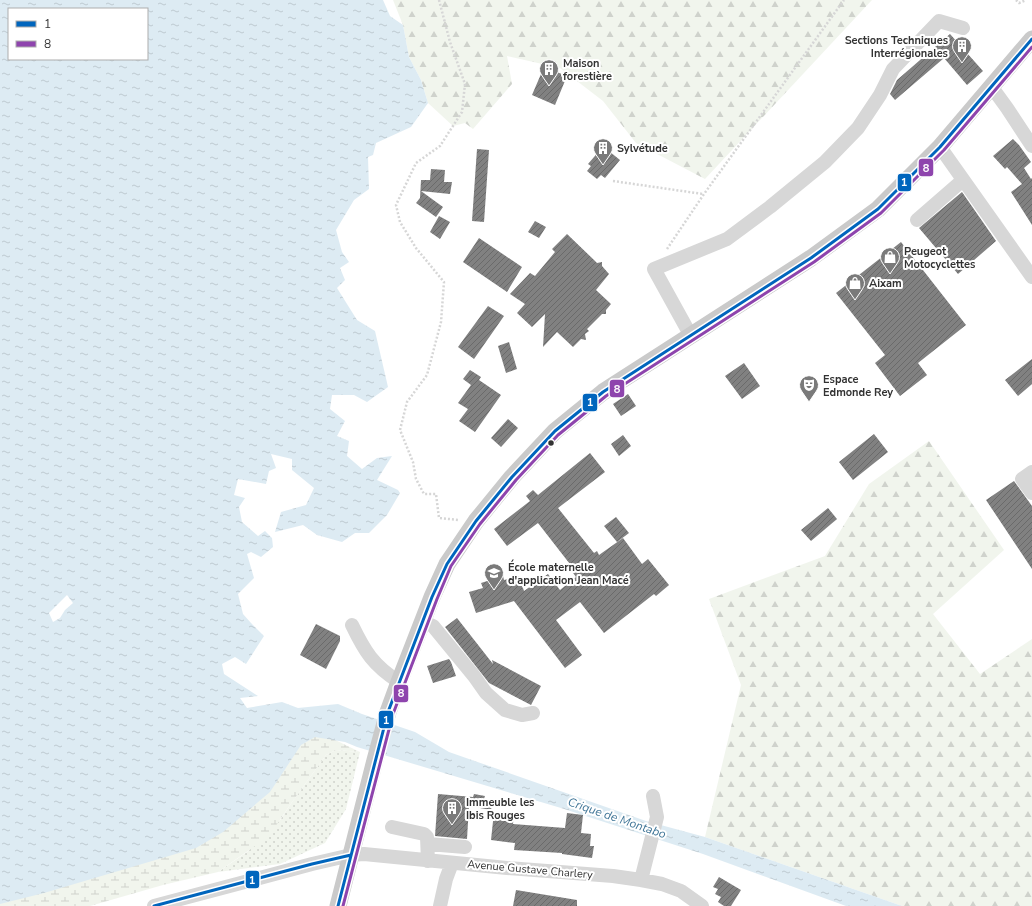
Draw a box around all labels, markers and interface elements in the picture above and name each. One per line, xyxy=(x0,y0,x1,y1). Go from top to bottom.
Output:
legend xyxy=(8,8,148,60)
text: 1 xyxy=(44,16,51,32)
place label: Sections Techniques Interrégionales xyxy=(845,33,948,61)
building icon: Sections Techniques Interrégionales xyxy=(951,35,973,63)
text: 8 xyxy=(44,36,51,52)
place label: Maison forestière xyxy=(563,56,612,84)
building icon: Maison forestière xyxy=(538,58,560,86)
building icon: Sylvétude xyxy=(592,137,614,165)
place label: Sylvétude xyxy=(617,141,668,156)
line badge: 8 xyxy=(918,158,934,177)
text: 8 xyxy=(923,161,930,176)
line badge: 1 xyxy=(897,173,912,192)
text: 1 xyxy=(901,175,907,190)
place label: Peugeot Motocyclettes xyxy=(904,244,975,272)
shop icon: Peugeot Motocyclettes xyxy=(879,246,901,274)
shop icon: Aixam xyxy=(844,272,866,300)
place label: Aixam xyxy=(869,276,902,291)
place label: Espace Edmonde Rey xyxy=(823,372,893,400)
theatre icon: Espace Edmonde Rey xyxy=(798,374,820,402)
line badge: 8 xyxy=(609,379,625,398)
text: 8 xyxy=(614,382,621,397)
line badge: 1 xyxy=(582,393,598,412)
text: 1 xyxy=(587,395,593,410)
unlabelled marker xyxy=(546,438,556,448)
place label: École maternelle d'application Jean Macé xyxy=(508,559,629,588)
school or university icon: École maternelle d'application Jean Macé xyxy=(483,562,505,590)
line badge: 8 xyxy=(393,684,409,703)
text: 8 xyxy=(398,686,405,701)
line badge: 1 xyxy=(378,710,394,729)
text: 1 xyxy=(383,713,389,728)
water label: Crique de Montabo xyxy=(566,794,669,842)
place label: Immeuble les Ibis Rouges xyxy=(466,795,535,823)
building icon: Immeuble les Ibis Rouges xyxy=(441,797,463,825)
street label: Avenue Gustave Charlery xyxy=(467,857,594,882)
line badge: 1 xyxy=(245,870,260,889)
text: 1 xyxy=(249,873,255,888)

